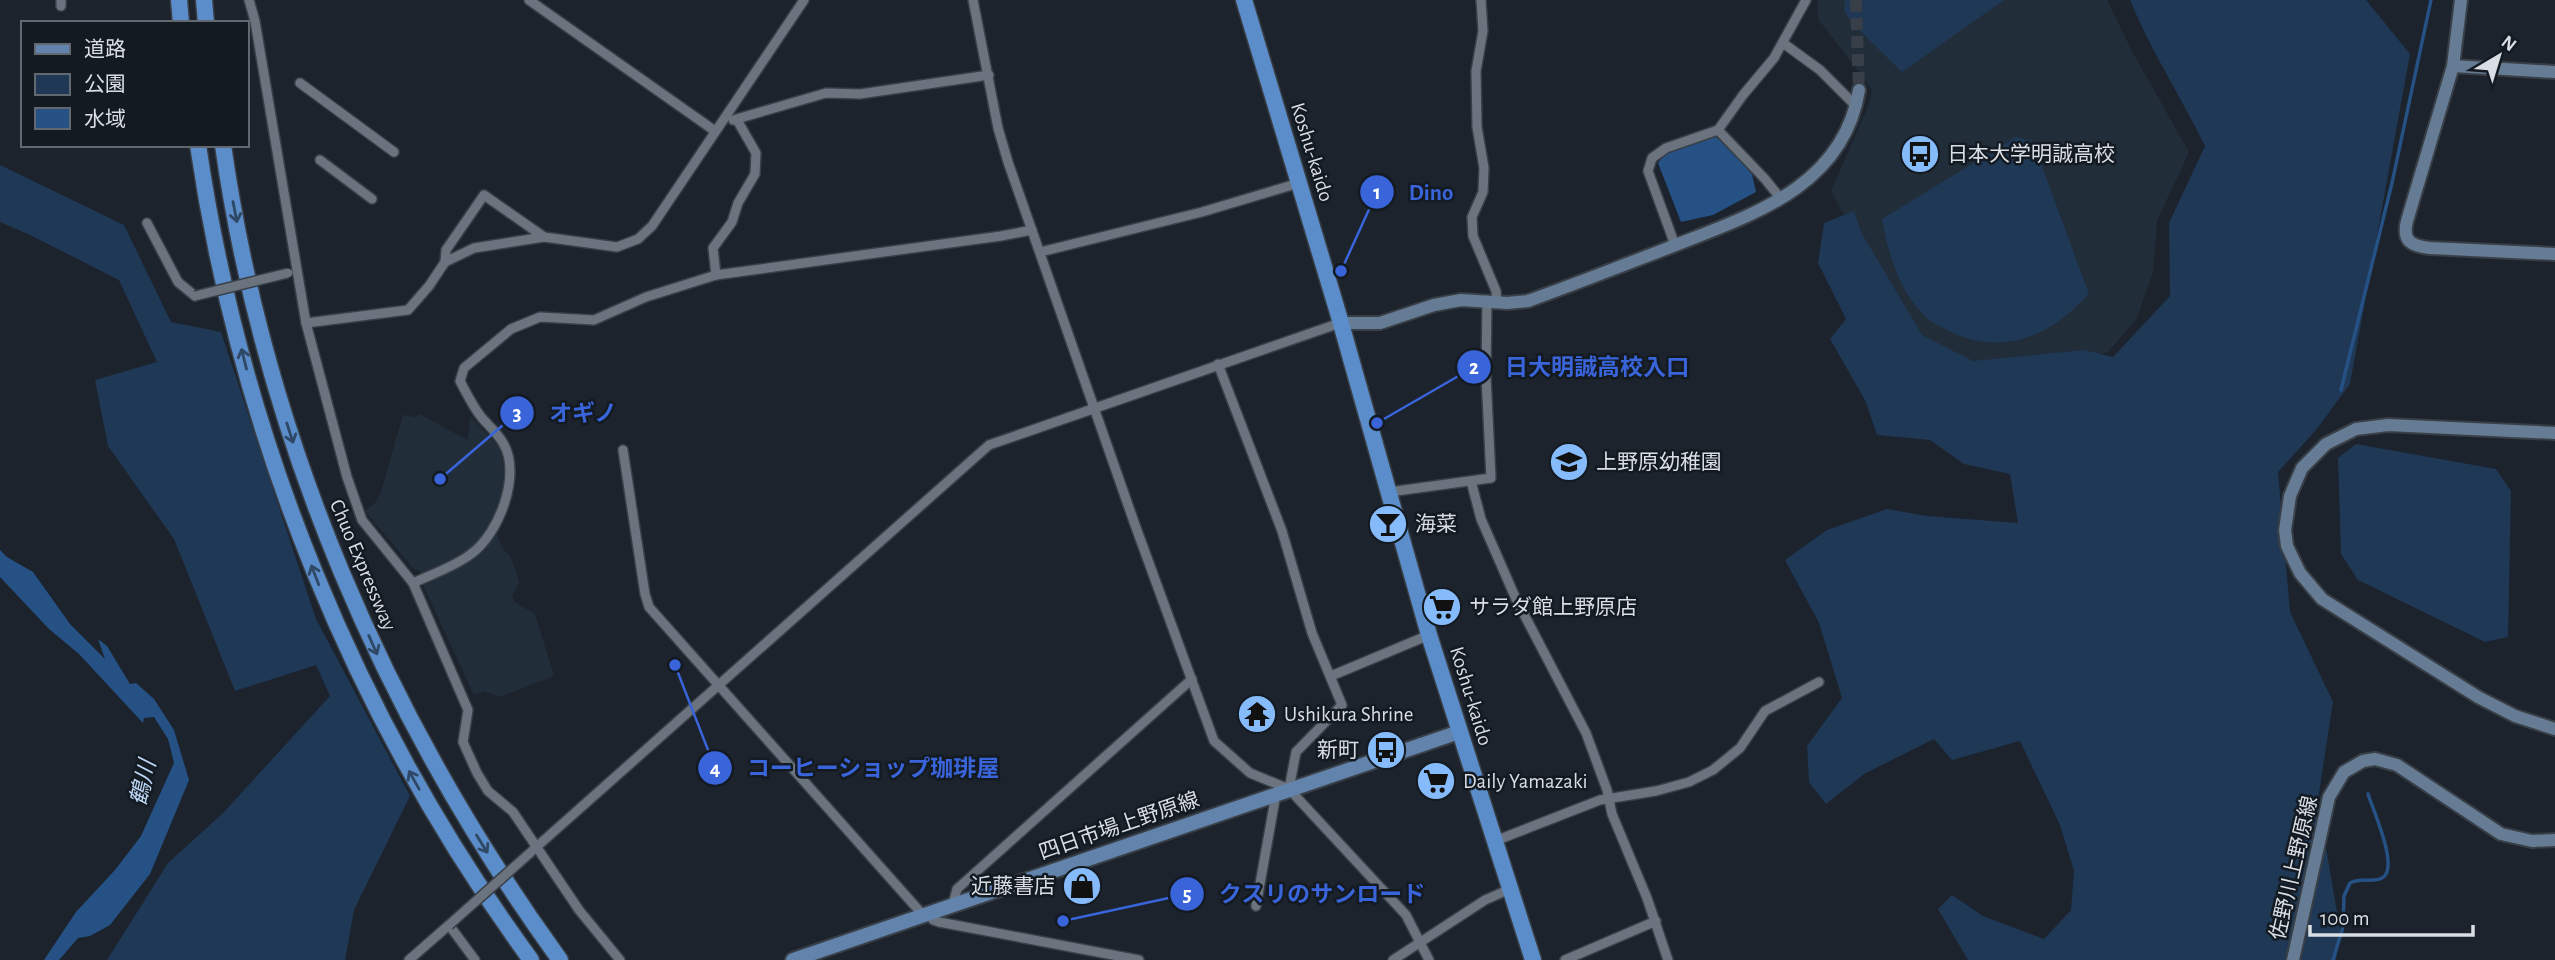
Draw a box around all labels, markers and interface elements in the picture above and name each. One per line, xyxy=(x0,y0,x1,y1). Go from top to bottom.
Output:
legend xyxy=(21,21,248,147)
north arrow xyxy=(2464,21,2534,91)
text: N xyxy=(2497,32,2520,55)
text: 道路 xyxy=(84,38,126,60)
text: 公園 xyxy=(84,74,126,95)
street label: Koshu-kaido xyxy=(1287,100,1337,204)
text: 水域 xyxy=(84,108,126,130)
bus stop icon: 日本大学明誠高校 xyxy=(1899,133,1941,175)
place label: 日本大学明誠高校 xyxy=(1947,143,2115,165)
callout: Dino xyxy=(1360,170,1467,214)
text: 1 xyxy=(1373,182,1381,203)
text: Dino xyxy=(1409,182,1453,205)
one-way arrow xyxy=(228,200,242,223)
callout: 日大明誠高校入口 xyxy=(1456,345,1703,389)
one-way arrow xyxy=(237,348,250,371)
text: 日大明誠高校入口 xyxy=(1505,355,1689,380)
text: 2 xyxy=(1469,357,1479,378)
callout: オギノ xyxy=(500,391,632,435)
text: オギノ xyxy=(549,401,617,426)
text: 3 xyxy=(512,403,522,424)
one-way arrow xyxy=(284,422,297,444)
school or university icon: 上野原幼稚園 xyxy=(1548,441,1590,483)
place label: 上野原幼稚園 xyxy=(1596,451,1722,473)
street label: Chuo Expressway xyxy=(326,496,400,634)
bar icon: 海菜 xyxy=(1367,503,1409,545)
place label: 海菜 xyxy=(1415,513,1457,535)
one-way arrow xyxy=(308,564,321,586)
supermarket icon: サラダ館上野原店 xyxy=(1421,586,1463,628)
place label: サラダ館上野原店 xyxy=(1469,596,1637,618)
one-way arrow xyxy=(367,633,380,655)
street label: Koshu-kaido xyxy=(1446,644,1496,748)
temple icon: Ushikura Shrine xyxy=(1236,693,1278,735)
place label: Ushikura Shrine xyxy=(1284,704,1414,725)
bus stop icon: 新町 xyxy=(1365,729,1407,771)
place label: 新町 xyxy=(1317,739,1359,761)
callout: コーヒーショップ珈琲屋 xyxy=(697,746,1013,790)
water label: 鶴川 xyxy=(126,755,161,808)
text: コーヒーショップ珈琲屋 xyxy=(747,756,999,781)
text: 4 xyxy=(710,758,720,779)
supermarket icon: Daily Yamazaki xyxy=(1415,760,1457,802)
one-way arrow xyxy=(407,770,421,790)
place label: Daily Yamazaki xyxy=(1463,771,1588,792)
street label: 四日市場上野原線 xyxy=(1036,788,1202,863)
street label: 佐野川上野原線 xyxy=(2266,794,2321,942)
one-way arrow xyxy=(475,834,489,854)
shop icon: 近藤書店 xyxy=(1061,865,1103,907)
callout: クスリのサンロード xyxy=(1169,872,1439,916)
place label: 近藤書店 xyxy=(971,875,1055,897)
text: クスリのサンロード xyxy=(1219,882,1425,907)
text: 5 xyxy=(1182,884,1192,905)
scale bar xyxy=(2310,894,2473,938)
text: 100 m xyxy=(2320,908,2370,929)

